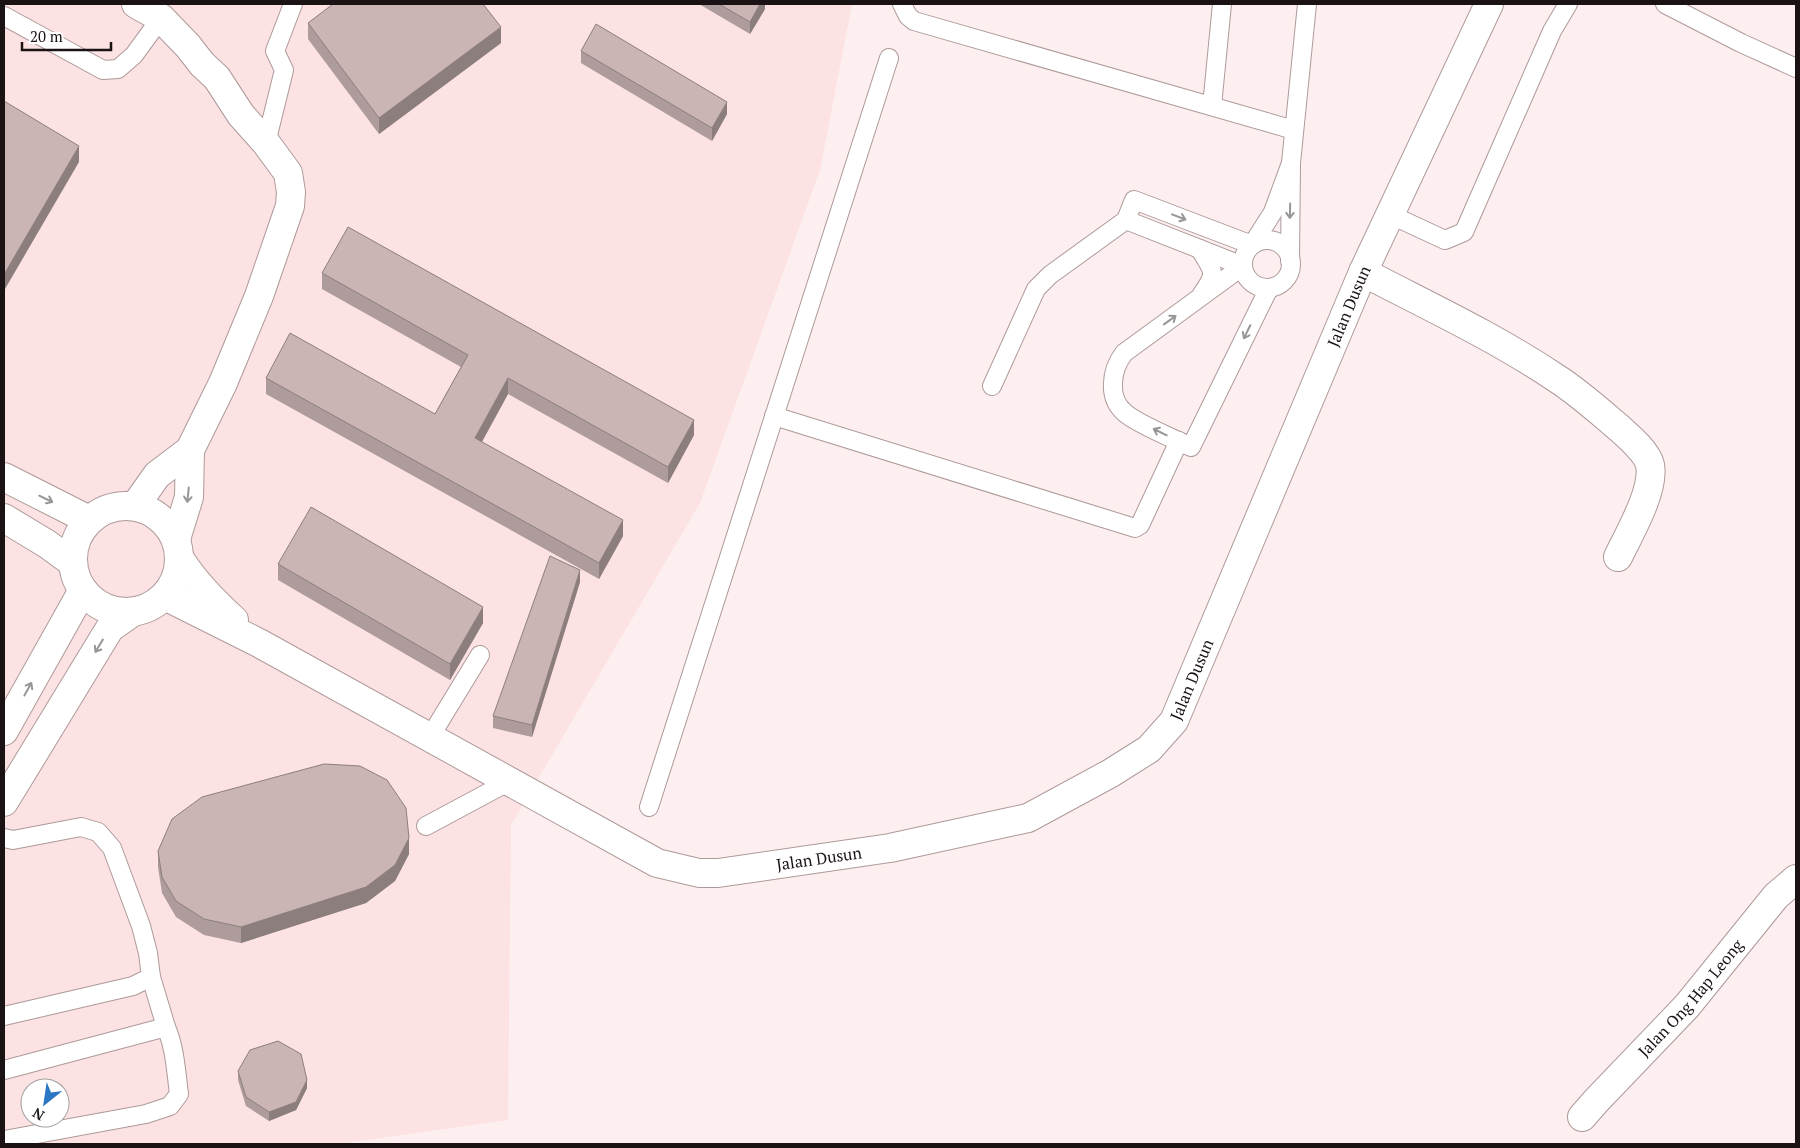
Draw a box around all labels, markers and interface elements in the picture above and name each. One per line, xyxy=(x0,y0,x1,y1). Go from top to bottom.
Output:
scale bar xyxy=(22,20,111,52)
text: 20 m xyxy=(30,26,63,46)
one-way arrow xyxy=(1285,203,1295,219)
one-way arrow xyxy=(1171,213,1187,222)
street label: Jalan Dusun xyxy=(1322,262,1376,350)
one-way arrow xyxy=(1163,314,1176,325)
one-way arrow xyxy=(1242,324,1251,339)
one-way arrow xyxy=(1153,426,1168,436)
one-way arrow xyxy=(183,487,193,503)
one-way arrow xyxy=(38,495,53,504)
street label: Jalan Dusun xyxy=(1165,635,1218,723)
one-way arrow xyxy=(94,638,104,652)
one-way arrow xyxy=(23,682,33,696)
street label: Jalan Dusun xyxy=(775,841,864,875)
street label: Jalan Ong Hap Leong xyxy=(1633,934,1748,1062)
north arrow xyxy=(20,1078,70,1128)
text: N xyxy=(29,1104,48,1126)

